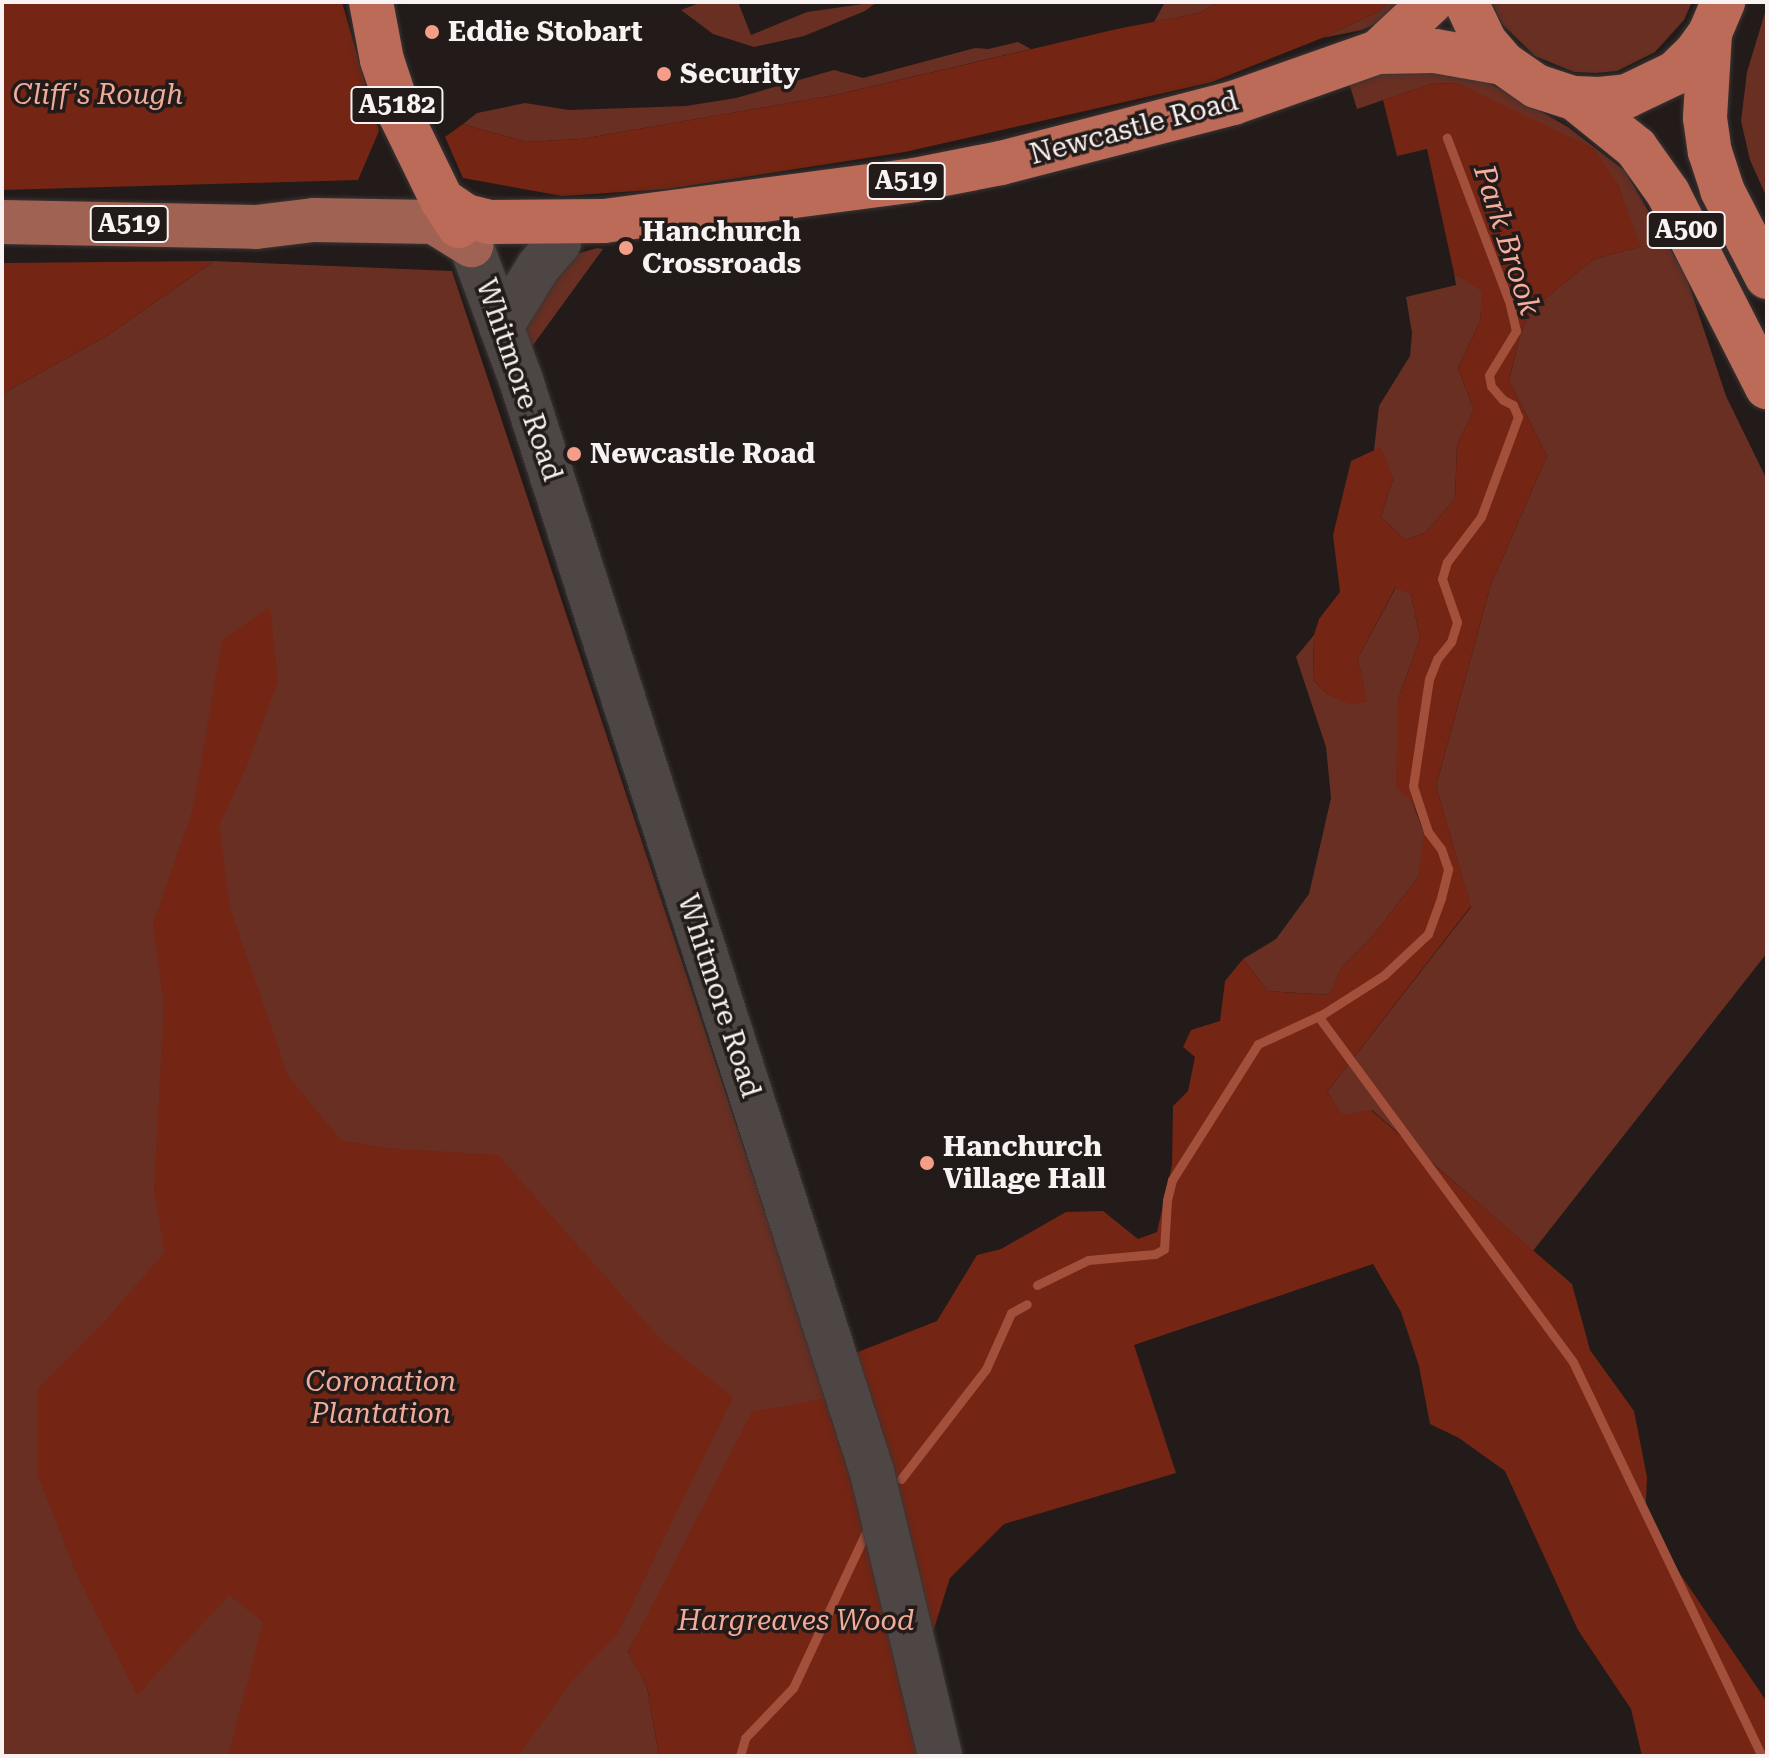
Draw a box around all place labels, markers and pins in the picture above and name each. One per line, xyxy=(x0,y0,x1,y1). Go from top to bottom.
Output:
place label: Eddie Stobart xyxy=(448,15,643,49)
marker: Eddie Stobart xyxy=(423,23,441,41)
place label: Security xyxy=(680,57,800,91)
marker: Security xyxy=(655,65,673,83)
place label: Hanchurch Crossroads xyxy=(642,215,801,281)
marker: Hanchurch Crossroads xyxy=(617,239,635,257)
place label: Newcastle Road xyxy=(590,437,815,471)
marker: Newcastle Road xyxy=(565,445,583,463)
place label: Hanchurch Village Hall xyxy=(943,1130,1106,1196)
marker: Hanchurch Village Hall xyxy=(918,1154,936,1172)

